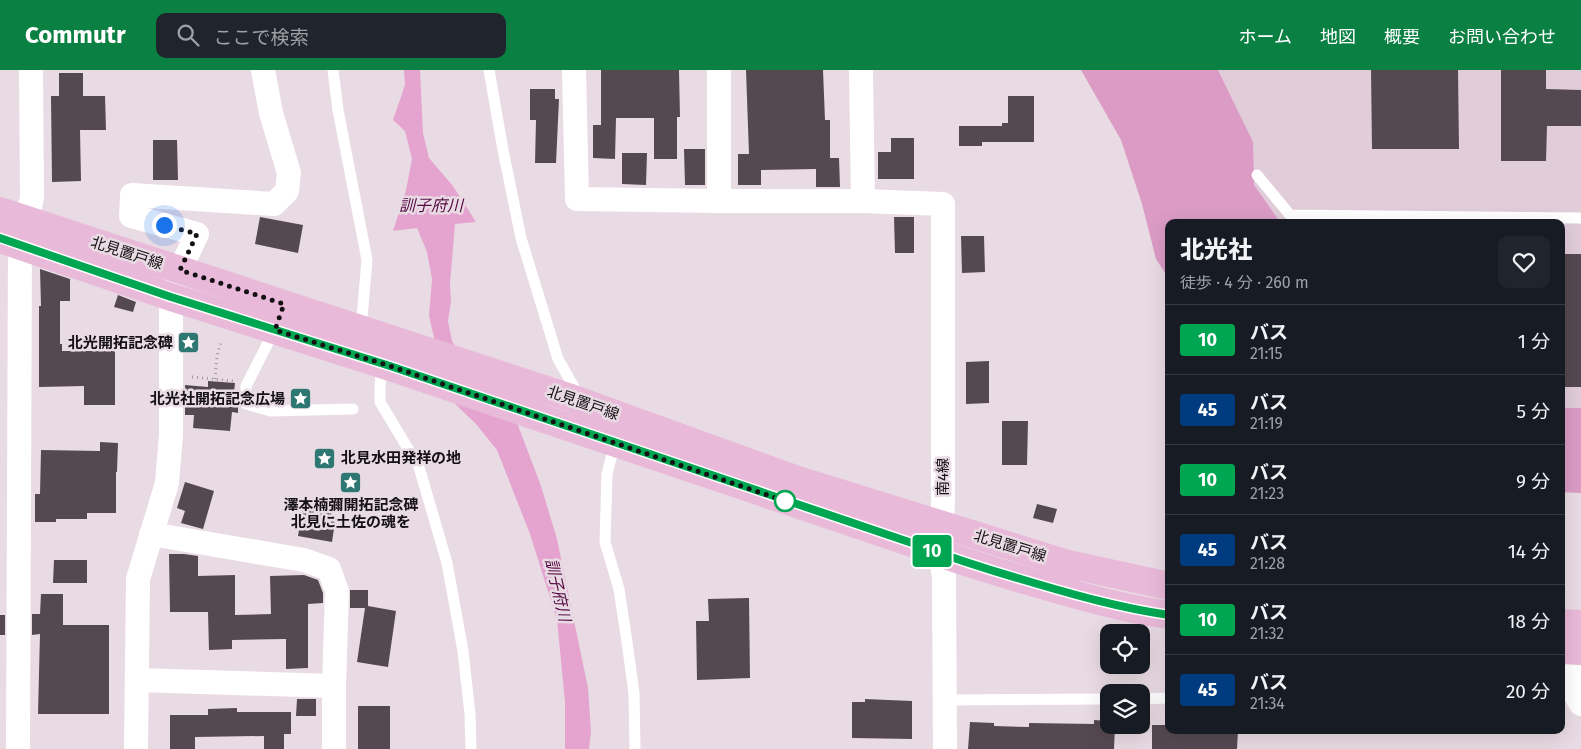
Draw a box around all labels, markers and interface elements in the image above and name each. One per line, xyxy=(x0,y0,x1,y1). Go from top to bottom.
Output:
search box xyxy=(156,13,506,58)
text: Commutr xyxy=(25,21,126,49)
icon: search xyxy=(174,21,202,49)
text: ここで検索 xyxy=(214,26,309,49)
text: ホーム xyxy=(1239,26,1292,48)
text: 地図 xyxy=(1320,26,1356,48)
text: 概要 xyxy=(1384,26,1420,48)
text: お問い合わせ xyxy=(1448,26,1556,48)
water label: 訓子府川 xyxy=(399,196,465,215)
your location xyxy=(152,213,177,238)
street label: 北見置戸線 xyxy=(89,233,165,273)
text: 北光社 xyxy=(1180,236,1252,264)
button: heart xyxy=(1498,236,1550,288)
text: 徒歩 · 4 分 · 260 m xyxy=(1180,273,1309,292)
text: バス xyxy=(1250,321,1288,344)
text: 10 xyxy=(1198,329,1217,351)
text: 1 分 xyxy=(1518,330,1550,353)
place icon: 北光開拓記念碑 xyxy=(177,331,201,355)
place label: 北光開拓記念碑 xyxy=(68,334,173,352)
text: 21:15 xyxy=(1250,344,1283,363)
street label: 北見置戸線 xyxy=(545,382,621,424)
place icon: 北光社開拓記念広場 xyxy=(289,387,313,411)
place label: 北光社開拓記念広場 xyxy=(150,390,285,408)
text: バス xyxy=(1250,391,1288,414)
text: 45 xyxy=(1198,399,1217,421)
text: 5 分 xyxy=(1516,400,1550,423)
text: 21:19 xyxy=(1250,414,1283,433)
place icon: 北見水田発祥の地 xyxy=(313,446,337,470)
place label: 北見水田発祥の地 xyxy=(341,449,461,467)
street label: 南4線 xyxy=(934,458,952,496)
text: バス xyxy=(1250,461,1288,484)
text: 10 xyxy=(1198,469,1217,491)
place icon: 澤本楠彌開拓記念碑 北見に土佐の魂を xyxy=(339,470,363,494)
text: 9 分 xyxy=(1516,470,1550,493)
text: 21:23 xyxy=(1250,484,1284,503)
unlabelled marker xyxy=(774,490,796,512)
place label: 澤本楠彌開拓記念碑 北見に土佐の魂を xyxy=(283,496,419,531)
street label: 北見置戸線 xyxy=(971,526,1049,566)
text: バス xyxy=(1250,531,1288,554)
line badge: 10 xyxy=(910,535,954,567)
text: 45 xyxy=(1198,539,1217,561)
text: 10 xyxy=(923,540,941,562)
text: 14 分 xyxy=(1508,540,1550,563)
text: 21:28 xyxy=(1250,554,1285,573)
water label: 訓子府川 xyxy=(542,557,575,625)
text: バス xyxy=(1250,601,1288,624)
text: 10 xyxy=(1198,609,1217,631)
text: 18 分 xyxy=(1507,610,1550,633)
map controls xyxy=(1100,624,1150,734)
button: locate xyxy=(1100,624,1150,674)
text: 21:32 xyxy=(1250,624,1284,643)
text: バス xyxy=(1250,671,1288,694)
text: 45 xyxy=(1198,679,1217,701)
text: 20 分 xyxy=(1506,680,1550,703)
button: layers xyxy=(1100,684,1150,734)
text: 21:34 xyxy=(1250,694,1285,713)

